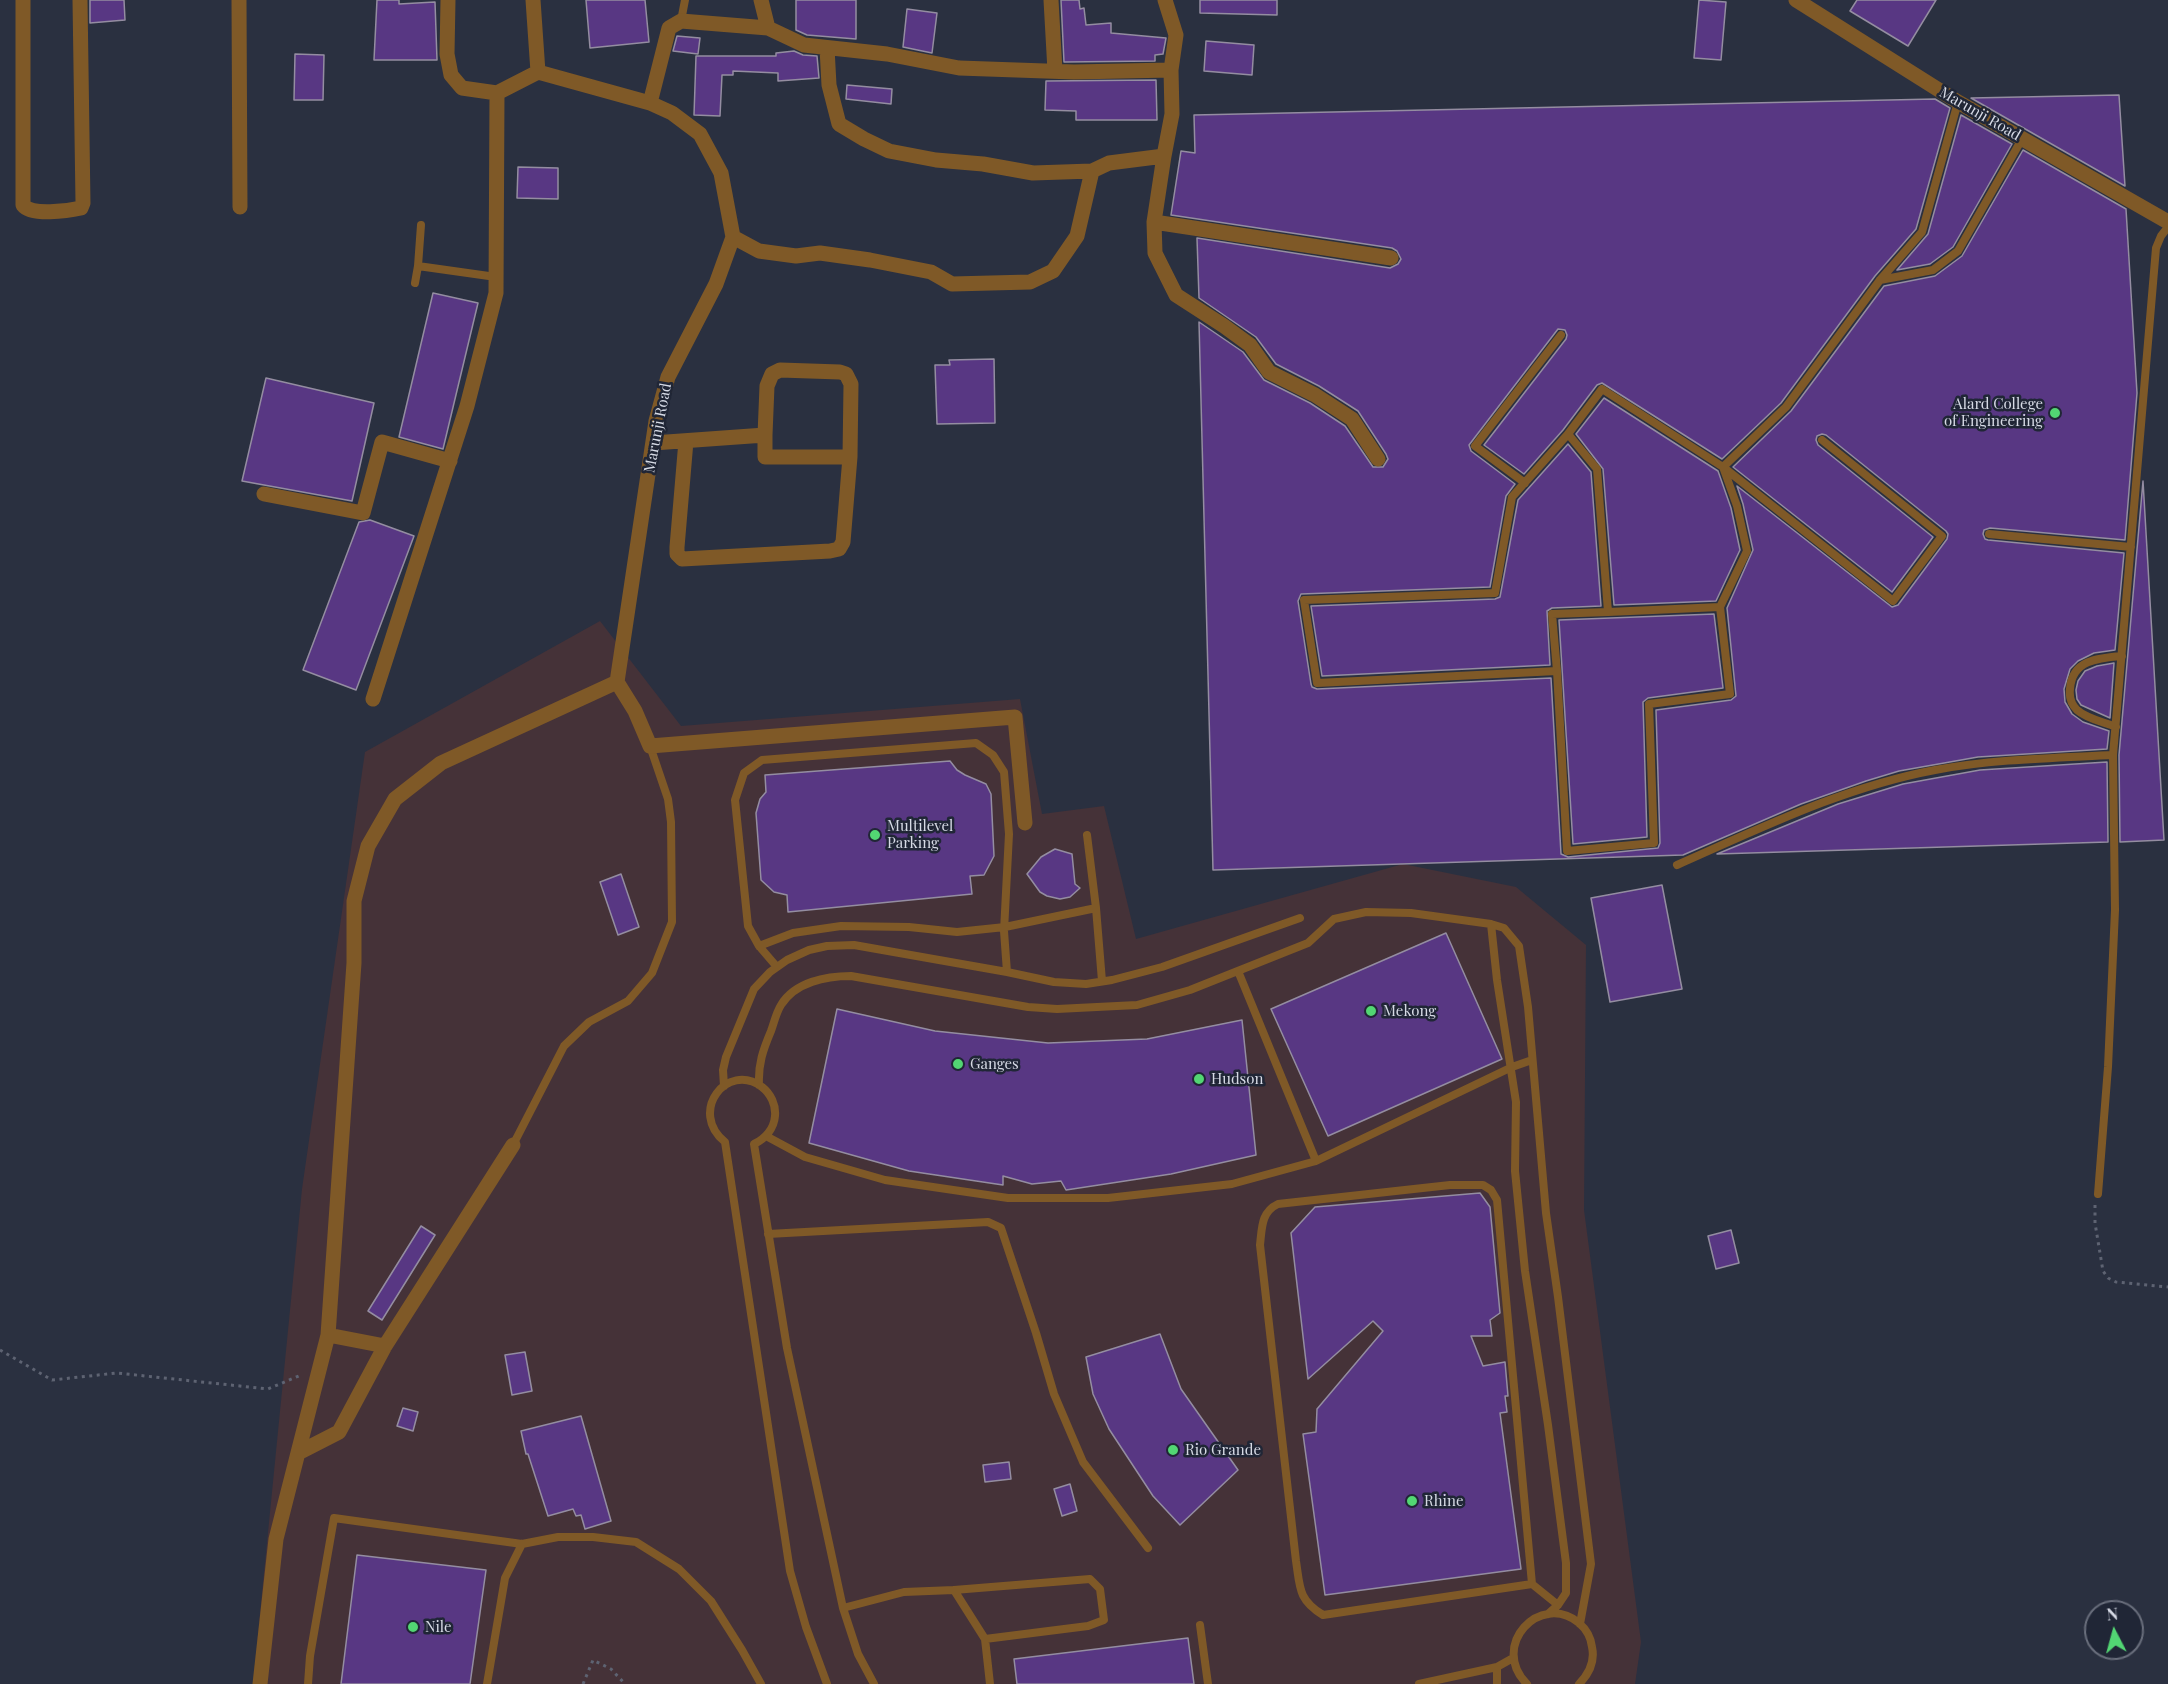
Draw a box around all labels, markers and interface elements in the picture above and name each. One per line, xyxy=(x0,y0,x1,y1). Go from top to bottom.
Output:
street label: Marunji Road xyxy=(1936,83,2024,145)
street label: Marunji Road xyxy=(640,382,676,474)
place label: Alard College of Engineering xyxy=(1944,395,2043,430)
marker: Alard College of Engineering xyxy=(2048,406,2062,420)
place label: Multilevel Parking xyxy=(887,817,953,852)
marker: Multilevel Parking xyxy=(868,828,882,842)
place label: Mekong xyxy=(1383,1002,1436,1020)
marker: Mekong xyxy=(1364,1004,1378,1018)
place label: Ganges xyxy=(970,1055,1019,1073)
marker: Ganges xyxy=(951,1057,965,1071)
place label: Hudson xyxy=(1211,1070,1263,1088)
marker: Hudson xyxy=(1192,1072,1206,1086)
place label: Rio Grande xyxy=(1185,1441,1261,1459)
marker: Rio Grande xyxy=(1166,1443,1180,1457)
place label: Rhine xyxy=(1424,1492,1463,1510)
marker: Rhine xyxy=(1405,1494,1419,1508)
north arrow xyxy=(2084,1600,2144,1660)
text: N xyxy=(2105,1603,2119,1625)
place label: Nile xyxy=(425,1618,452,1636)
marker: Nile xyxy=(406,1620,420,1634)

